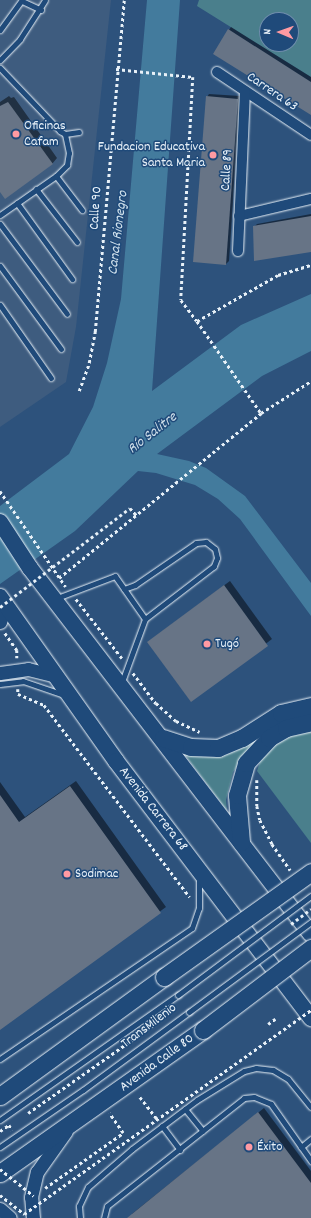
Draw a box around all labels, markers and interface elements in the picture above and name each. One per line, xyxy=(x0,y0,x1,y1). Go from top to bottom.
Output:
north arrow xyxy=(259,12,299,52)
text: N xyxy=(260,29,276,35)
street label: Carrera 63 xyxy=(243,69,301,115)
place label: Oficinas Cafam xyxy=(24,118,66,150)
marker: Oficinas Cafam xyxy=(11,129,21,139)
place label: Fundacion Educativa Santa Maria xyxy=(98,139,205,172)
street label: Calle 89 xyxy=(218,149,236,191)
marker: Fundacion Educativa Santa Maria xyxy=(208,150,218,160)
street label: Calle 90 xyxy=(86,186,106,230)
water label: Canal Rionegro xyxy=(105,190,133,276)
water label: Río Salitre xyxy=(125,409,181,459)
place label: Tugó xyxy=(215,636,239,652)
marker: Tugó xyxy=(202,639,212,649)
street label: Avenida Carrera 68 xyxy=(115,763,191,855)
place label: Sodimac xyxy=(75,866,118,882)
marker: Sodimac xyxy=(62,869,72,879)
street label: TransMilenio xyxy=(118,1000,180,1052)
street label: Avenida Calle 80 xyxy=(117,1030,197,1096)
place label: Éxito xyxy=(257,1139,283,1155)
marker: Éxito xyxy=(244,1142,254,1152)

